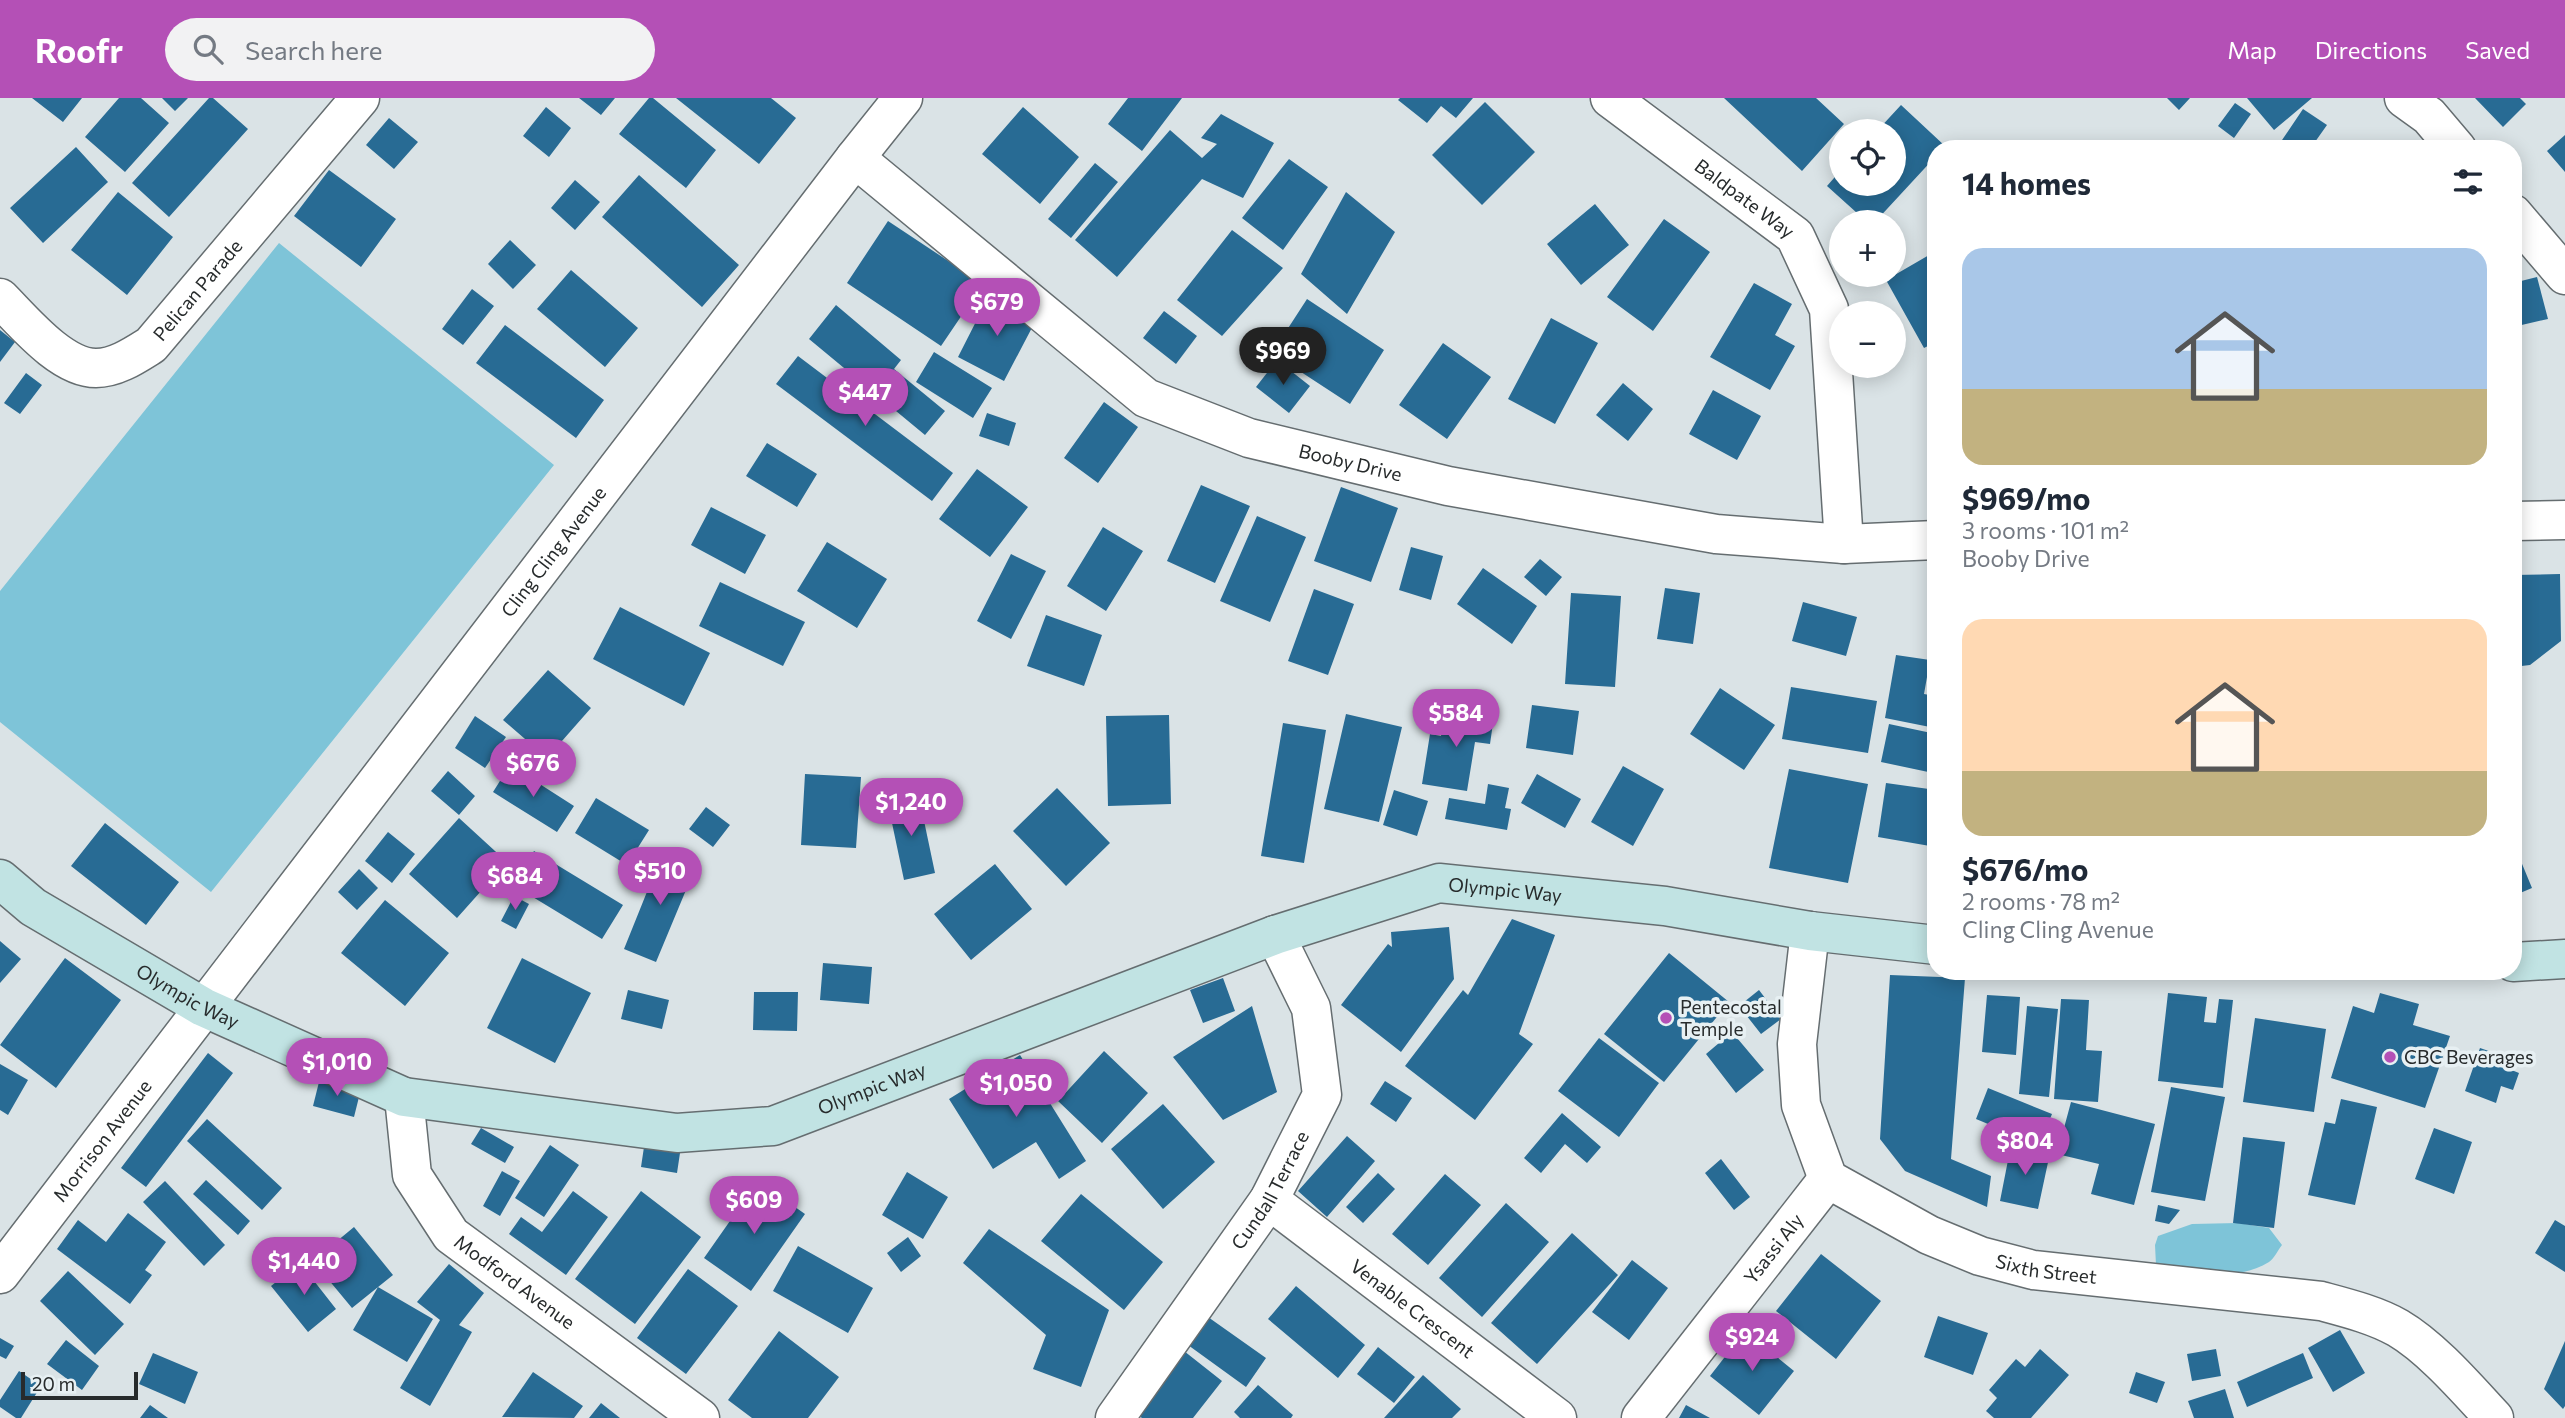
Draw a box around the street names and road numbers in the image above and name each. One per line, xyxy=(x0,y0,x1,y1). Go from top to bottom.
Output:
street label: Baldpate Way xyxy=(1691,153,1799,243)
street label: Pelican Parade xyxy=(148,234,246,345)
street label: Booby Drive xyxy=(1297,438,1404,486)
street label: Cling Cling Avenue xyxy=(496,481,610,621)
street label: Olympic Way xyxy=(1447,872,1563,906)
street label: Olympic Way xyxy=(132,958,243,1033)
street label: Olympic Way xyxy=(814,1057,929,1119)
street label: Morrison Avenue xyxy=(48,1075,156,1206)
street label: Cundall Terrace xyxy=(1226,1127,1313,1254)
street label: Ysassi Aly xyxy=(1739,1209,1808,1288)
street label: Modford Avenue xyxy=(450,1229,580,1333)
street label: Sixth Street xyxy=(1993,1249,2098,1288)
street label: Venable Crescent xyxy=(1346,1254,1479,1363)

